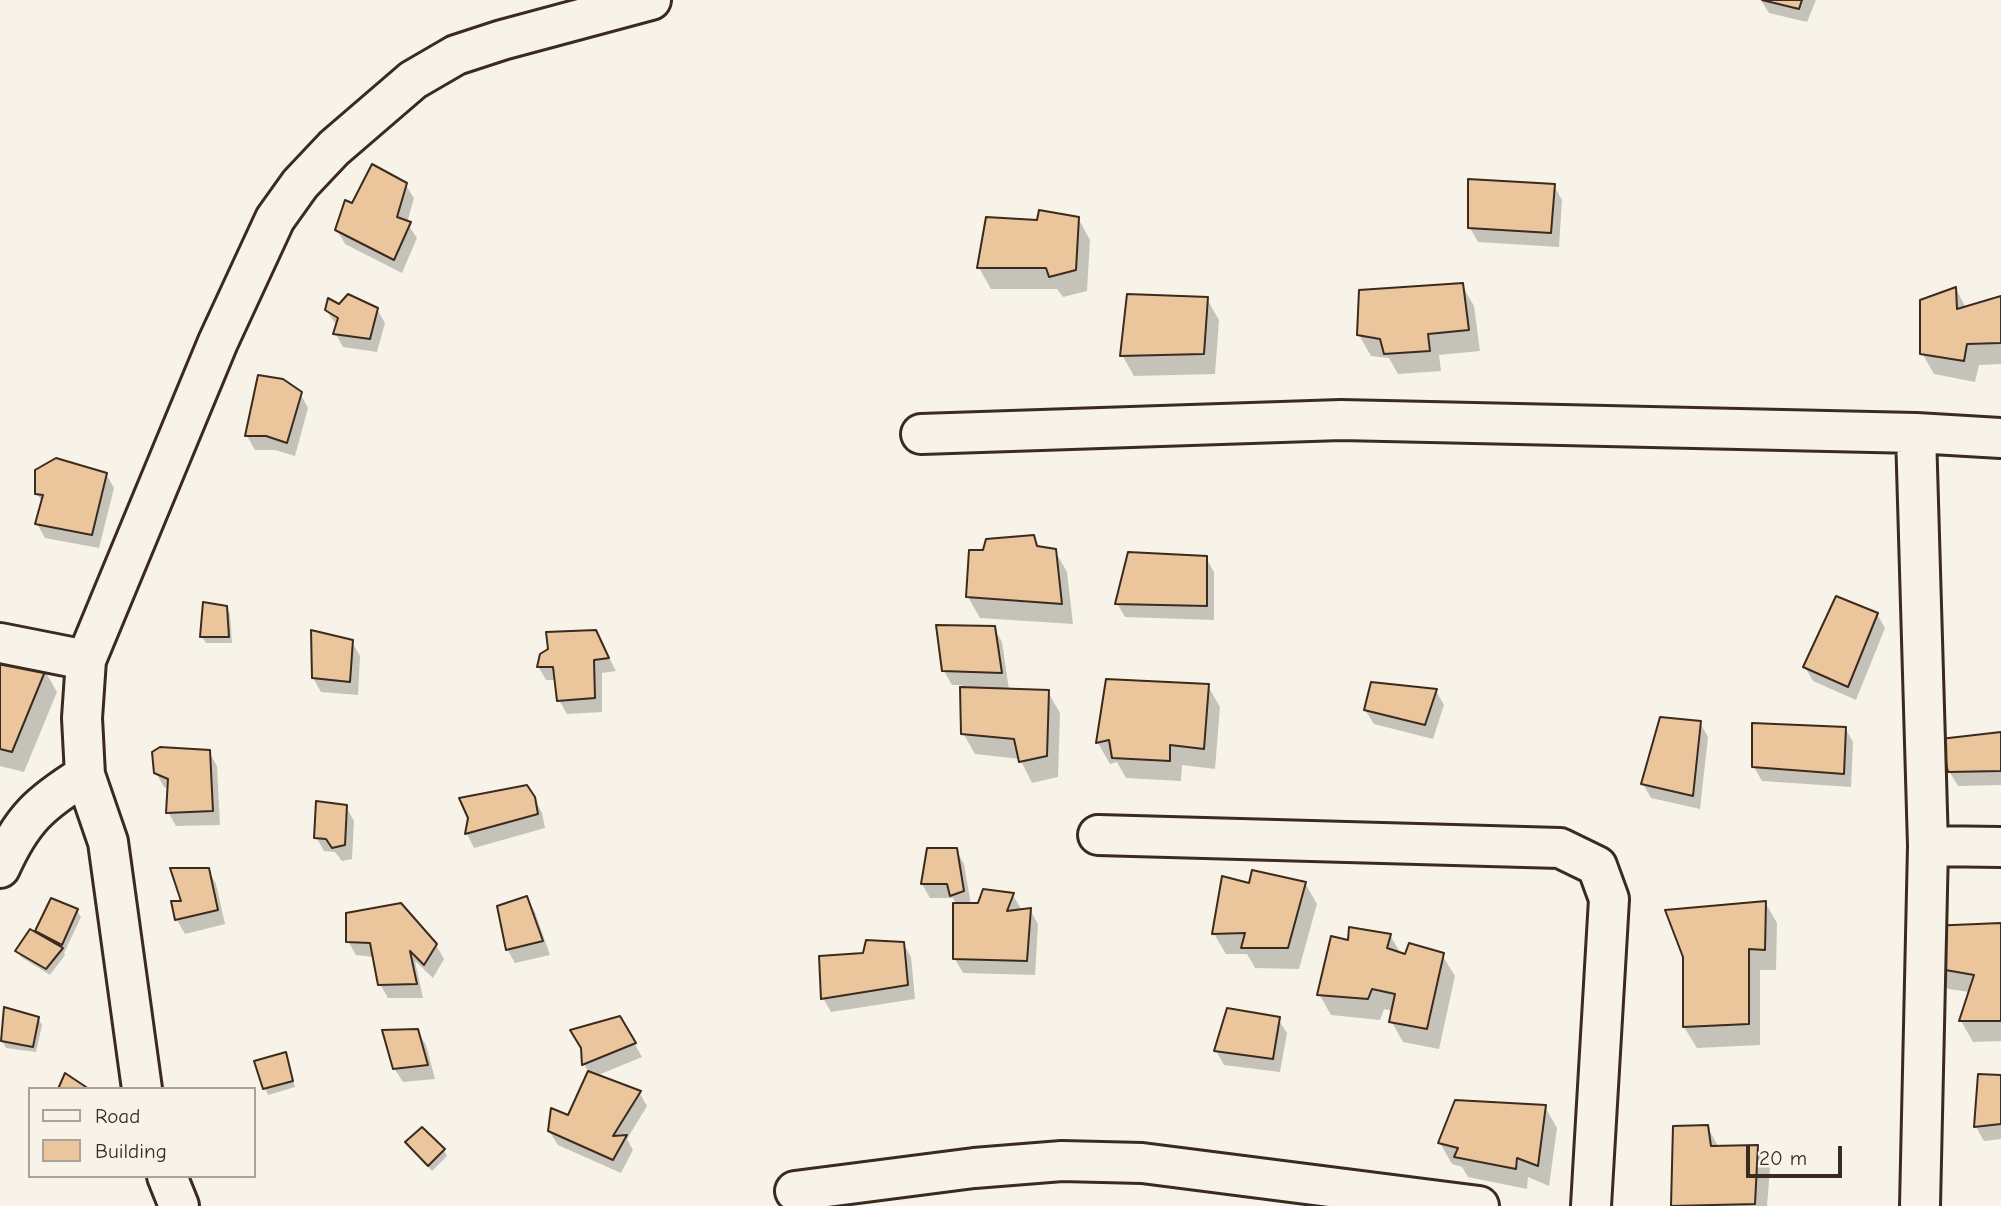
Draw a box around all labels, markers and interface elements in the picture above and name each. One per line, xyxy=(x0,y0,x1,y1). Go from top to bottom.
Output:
legend xyxy=(28,1087,256,1178)
text: Road xyxy=(95,1104,140,1128)
scale bar xyxy=(1749,1132,1845,1176)
text: Building xyxy=(95,1139,167,1163)
text: 20 m xyxy=(1759,1146,1807,1170)

